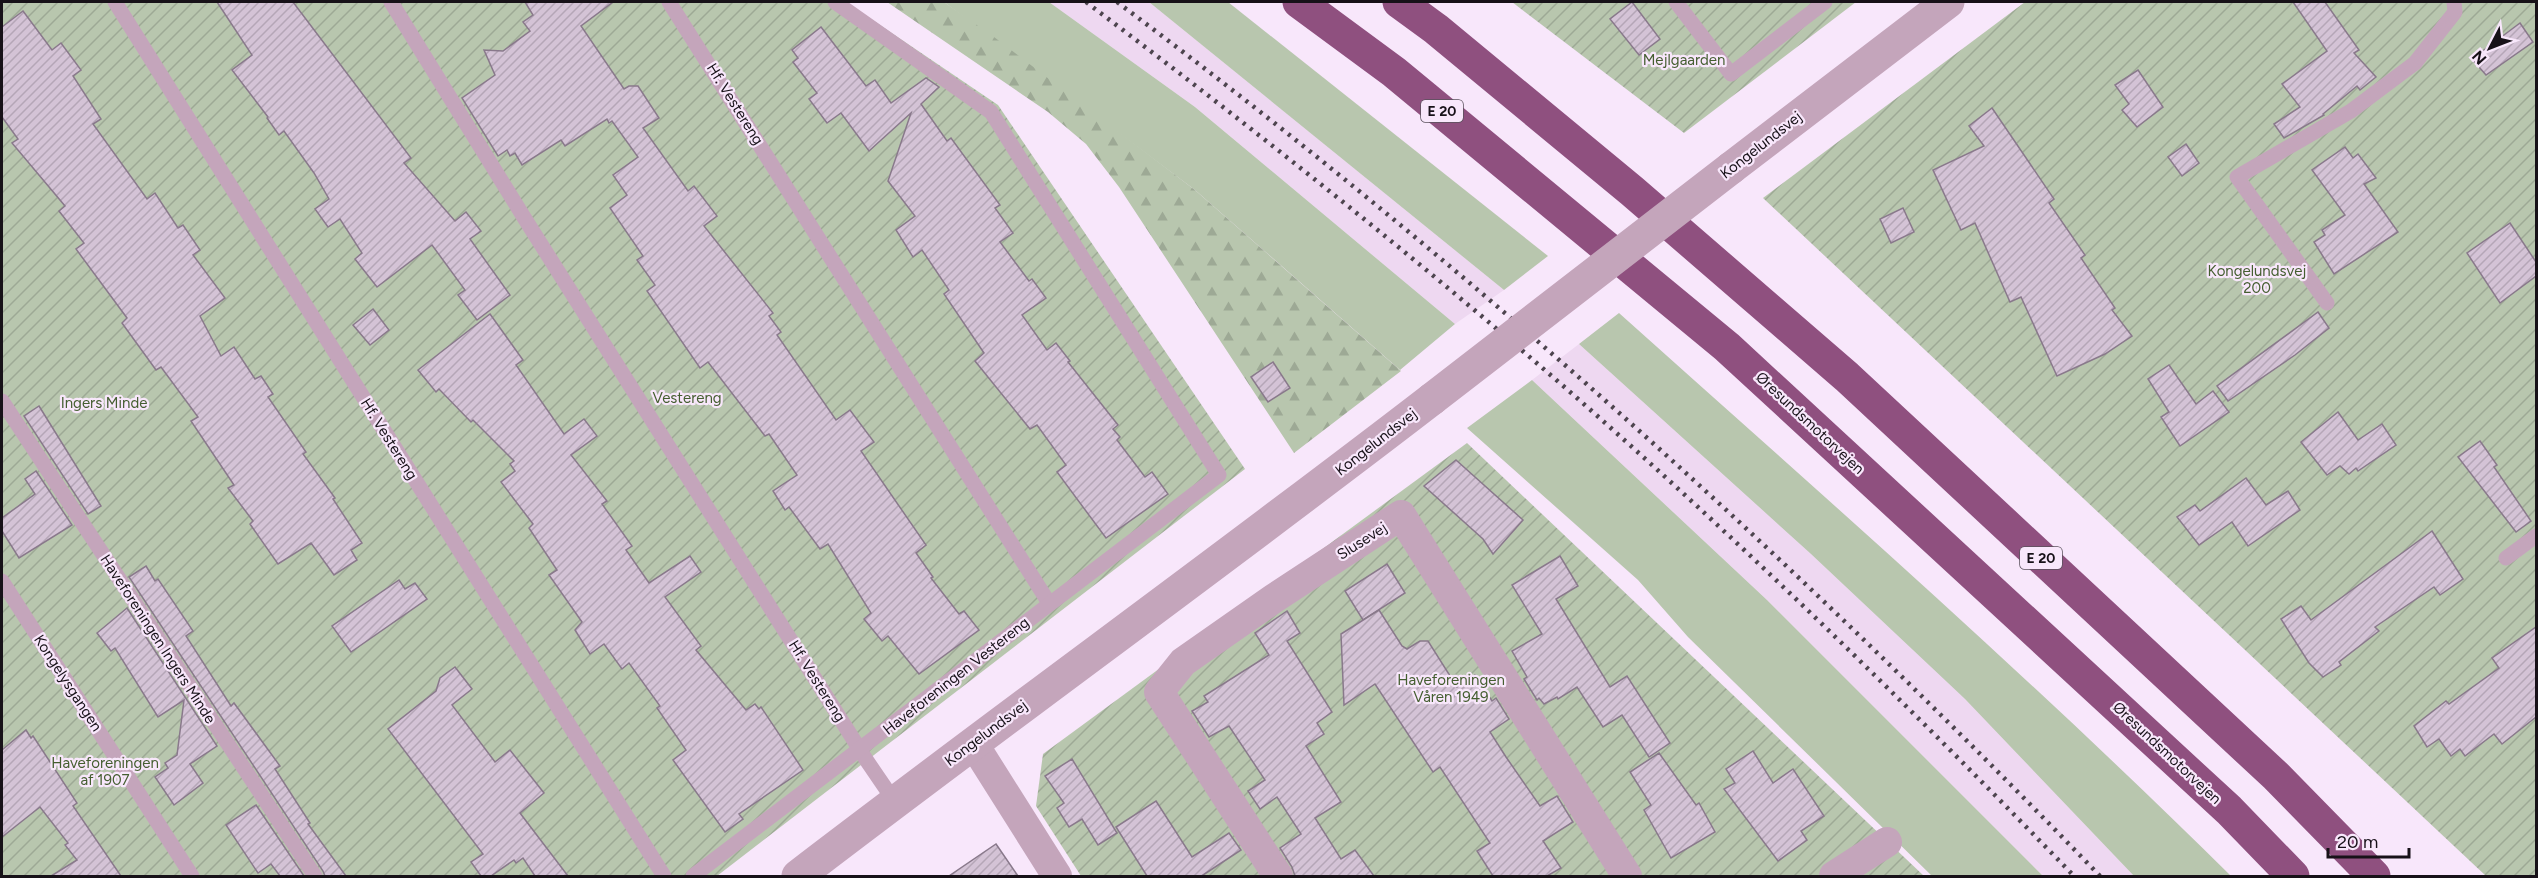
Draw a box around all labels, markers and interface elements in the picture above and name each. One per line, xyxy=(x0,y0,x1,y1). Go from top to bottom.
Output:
north arrow xyxy=(2460,18,2520,78)
text: N xyxy=(2468,47,2490,69)
park label: Mejlgaarden xyxy=(1643,51,1725,69)
street label: Hf. Vestereng xyxy=(703,60,767,148)
road number: E 20 xyxy=(1421,100,1463,122)
street label: Kongelundsvej xyxy=(1717,108,1805,182)
park label: Kongelundsvej 200 xyxy=(2208,262,2306,297)
street label: Øresundsmotorvejen xyxy=(1752,368,1868,478)
park label: Vestereng xyxy=(652,389,722,407)
park label: Ingers Minde xyxy=(61,394,147,412)
street label: Hf. Vestereng xyxy=(357,395,421,483)
street label: Kongelundsvej xyxy=(1332,405,1420,479)
street label: Slusevej xyxy=(1334,518,1390,564)
road number: E 20 xyxy=(2020,547,2062,569)
street label: Haveforeningen Ingers Minde xyxy=(97,551,219,727)
street label: Haveforeningen Vestereng xyxy=(879,613,1033,739)
street label: Kongelysgangen xyxy=(30,631,106,735)
street label: Hf. Vestereng xyxy=(785,637,849,725)
park label: Haveforeningen Våren 1949 xyxy=(1397,671,1505,706)
street label: Kongelundsvej xyxy=(941,696,1031,770)
street label: Øresundsmotorvejen xyxy=(2109,698,2225,808)
park label: Haveforeningen af 1907 xyxy=(51,754,159,789)
scale bar xyxy=(2328,821,2409,859)
text: 20 m xyxy=(2337,831,2378,853)

